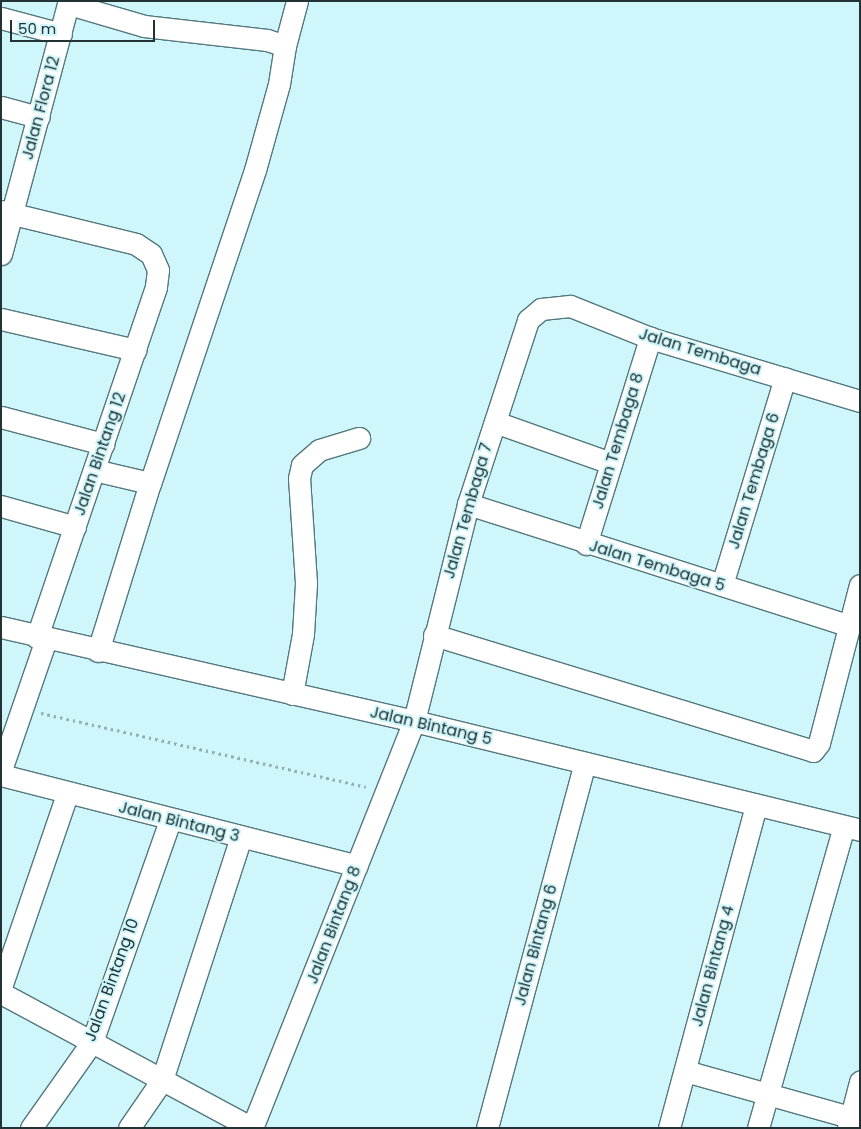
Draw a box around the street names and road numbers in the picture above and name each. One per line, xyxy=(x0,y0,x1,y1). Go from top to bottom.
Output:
street label: Jalan Flora 12 xyxy=(18,54,64,162)
street label: Jalan Tembaga xyxy=(637,324,763,380)
street label: Jalan Tembaga 8 xyxy=(588,371,648,511)
street label: Jalan Bintang 12 xyxy=(70,390,130,518)
street label: Jalan Tembaga 6 xyxy=(724,411,784,551)
street label: Jalan Tembaga 7 xyxy=(439,441,497,581)
street label: Jalan Tembaga 5 xyxy=(587,536,727,596)
street label: Jalan Bintang 5 xyxy=(368,703,494,749)
street label: Jalan Bintang 3 xyxy=(117,798,241,846)
street label: Jalan Bintang 8 xyxy=(303,863,365,987)
street label: Jalan Bintang 6 xyxy=(511,882,561,1008)
street label: Jalan Bintang 4 xyxy=(688,903,738,1029)
street label: Jalan Bintang 10 xyxy=(81,916,143,1044)

